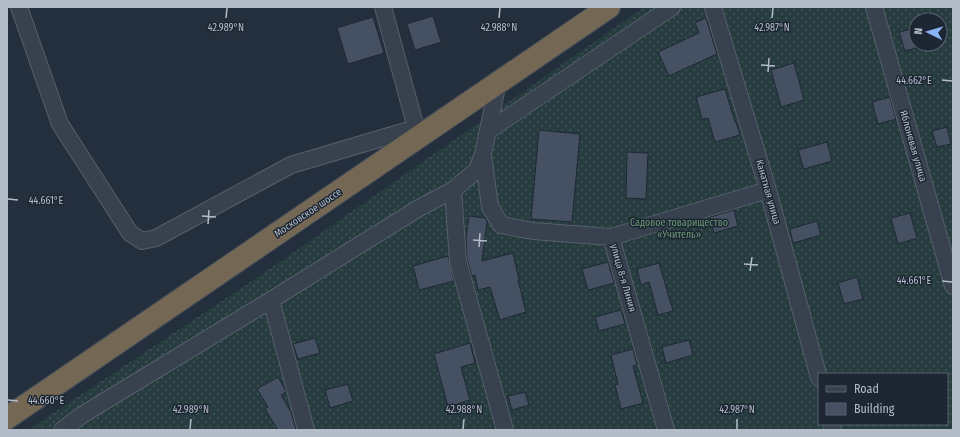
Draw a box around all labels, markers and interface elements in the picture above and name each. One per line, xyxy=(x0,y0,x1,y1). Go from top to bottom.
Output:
north arrow xyxy=(908,12,948,52)
text: 42.989°N xyxy=(208,22,244,34)
text: 42.988°N xyxy=(481,22,517,34)
text: 42.987°N xyxy=(754,22,790,34)
text: N xyxy=(912,27,925,35)
text: 44.662°E xyxy=(896,75,932,87)
street label: Яблоневая улица xyxy=(897,109,929,183)
street label: Канатная улица xyxy=(753,158,783,226)
street label: Московское шоссе xyxy=(272,186,344,240)
text: 44.661°E xyxy=(29,195,64,207)
park label: Садовое товарищество «Учитель» xyxy=(630,217,728,241)
street label: улица 8-я Линия xyxy=(608,243,638,313)
text: 44.661°E xyxy=(897,275,932,287)
legend xyxy=(818,373,948,425)
text: Road xyxy=(854,382,879,396)
text: 44.660°E xyxy=(28,395,64,407)
text: Building xyxy=(854,402,895,416)
text: 42.989°N xyxy=(173,404,209,416)
text: 42.988°N xyxy=(446,404,482,416)
text: 42.987°N xyxy=(719,404,755,416)

